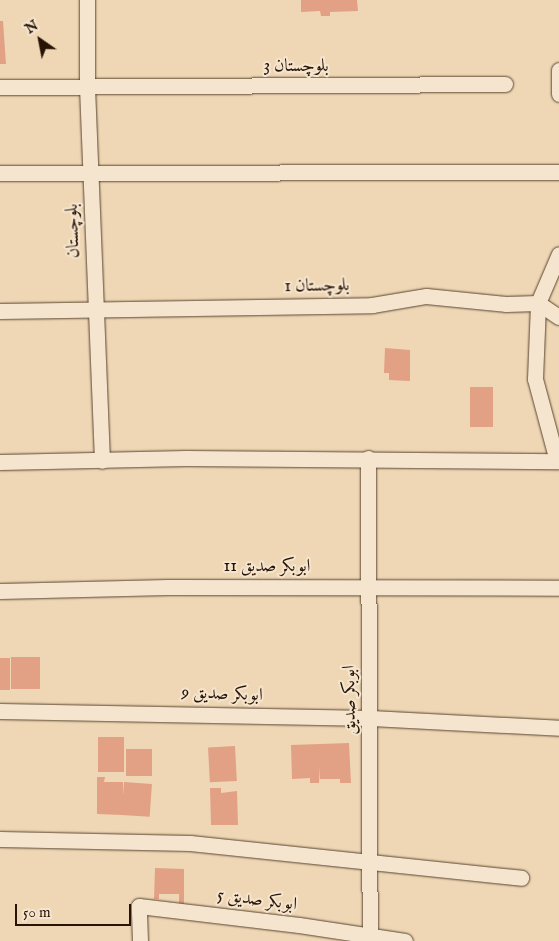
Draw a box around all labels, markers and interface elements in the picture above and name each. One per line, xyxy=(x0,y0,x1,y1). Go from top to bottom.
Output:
north arrow xyxy=(15,15,65,65)
text: N xyxy=(22,17,42,38)
street label: بلوچستان 3 xyxy=(263,56,329,78)
street label: بلوچستان xyxy=(62,203,86,259)
street label: بلوچستان 1 xyxy=(284,276,350,298)
street label: ابوبکر صدیق 11 xyxy=(223,556,311,578)
street label: ابوبکر صدیق xyxy=(340,665,362,735)
street label: ابوبکر صدیق 9 xyxy=(181,683,263,707)
street label: ابوبکر صدیق 5 xyxy=(216,885,298,917)
scale bar xyxy=(18,894,134,926)
text: 50 m xyxy=(23,903,51,922)

